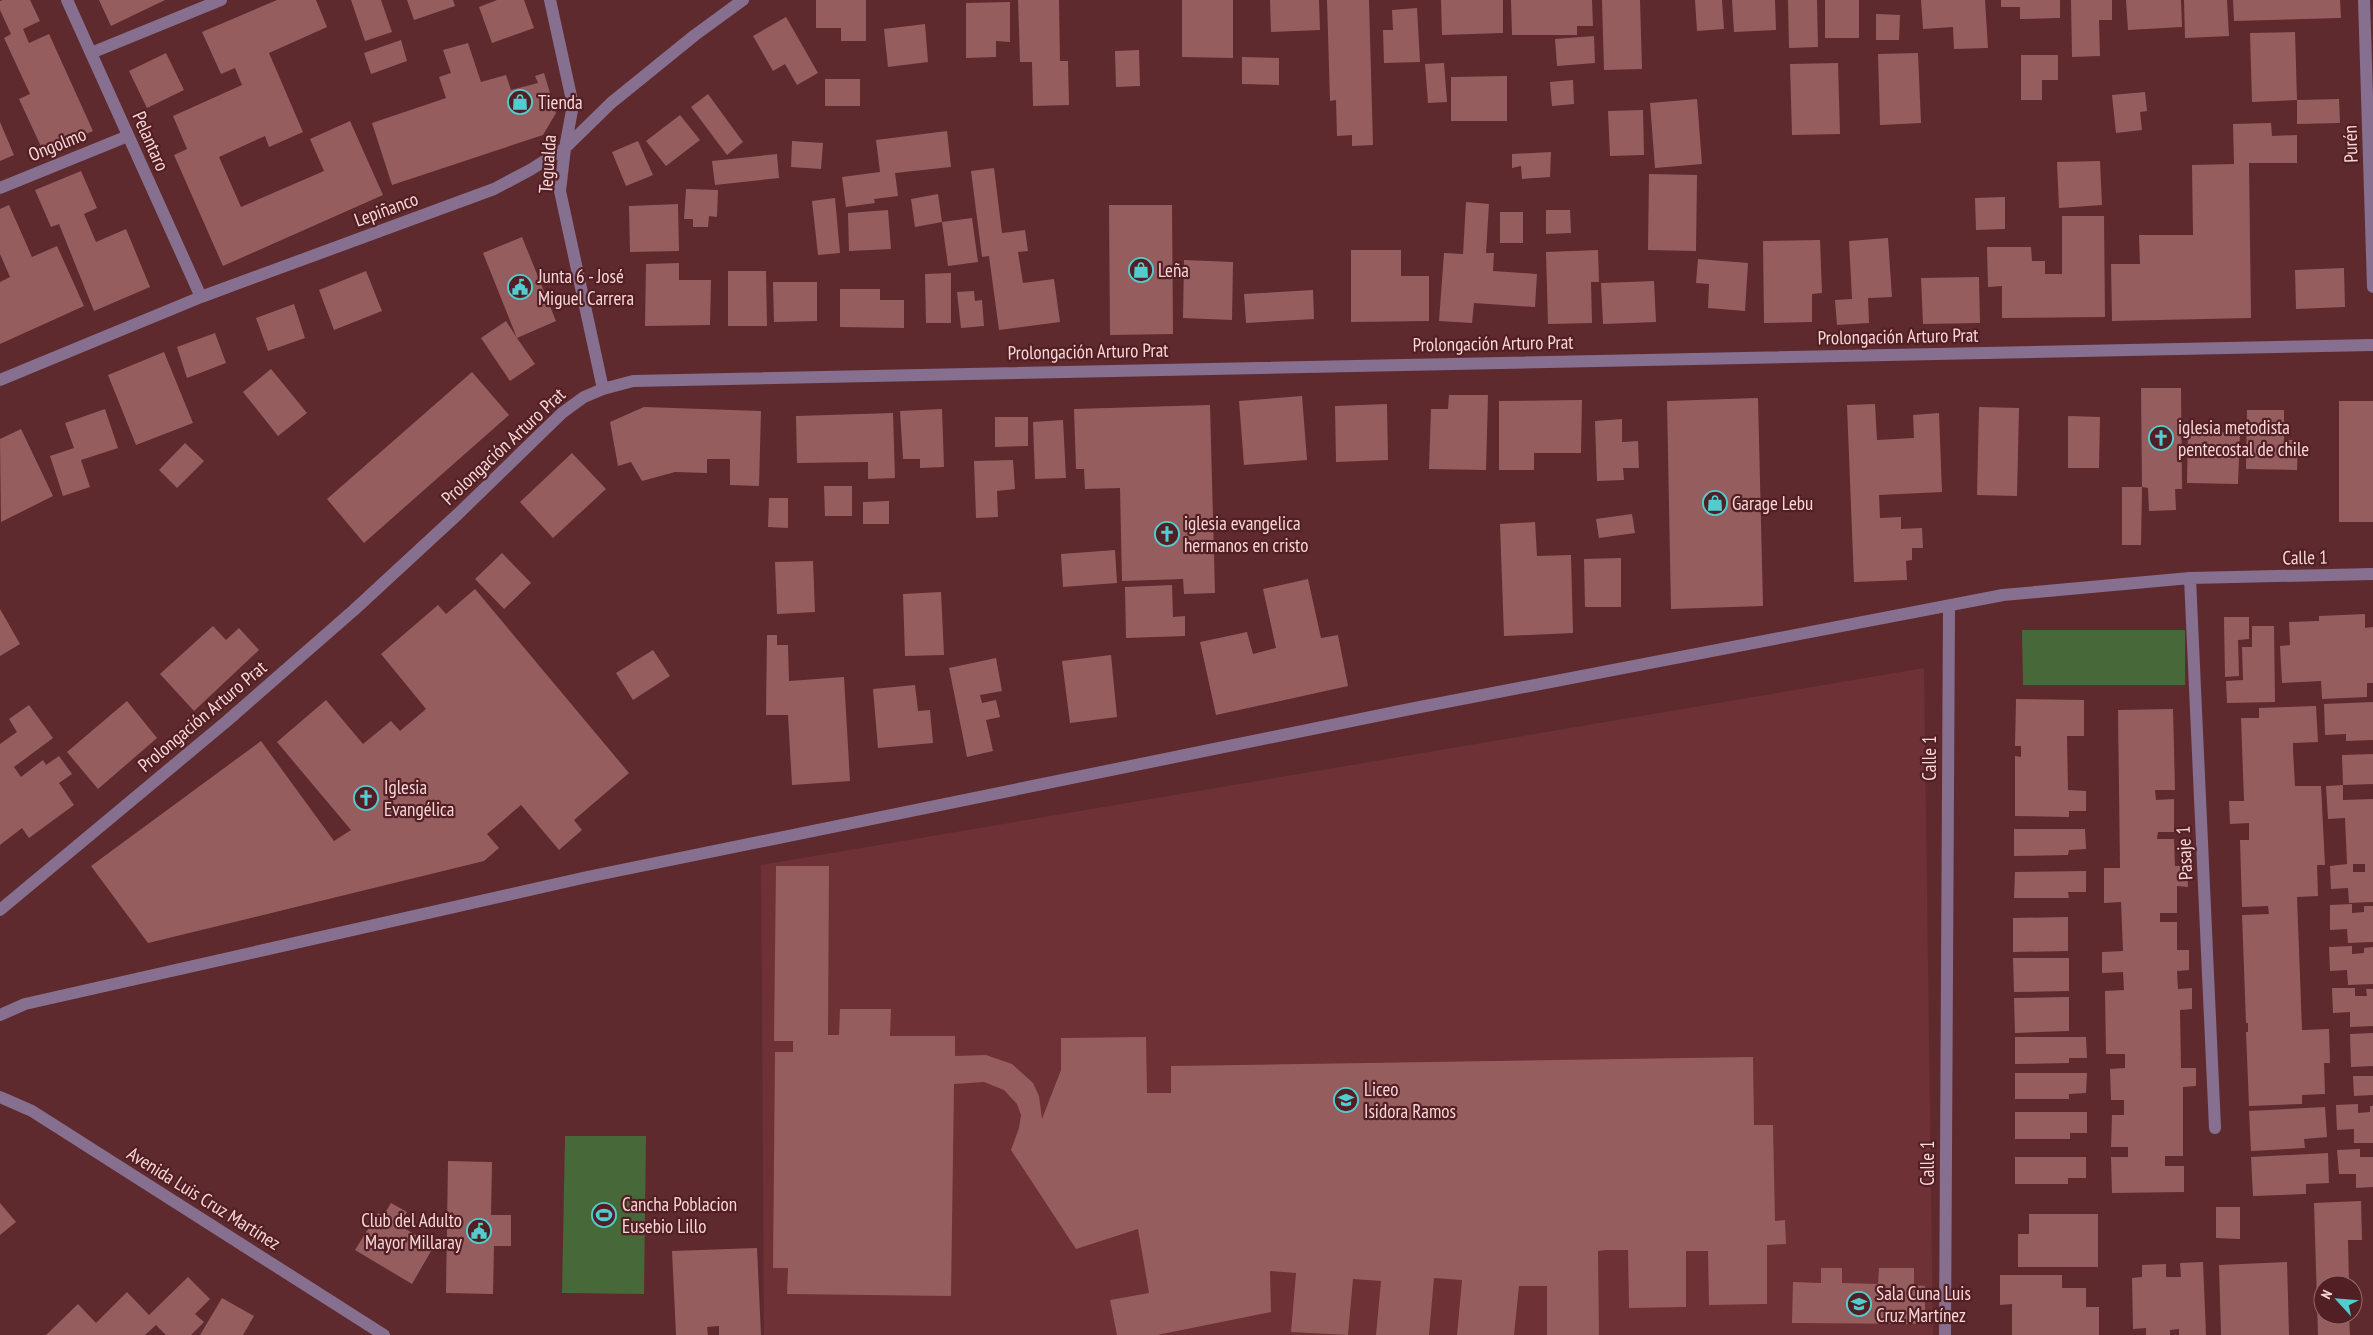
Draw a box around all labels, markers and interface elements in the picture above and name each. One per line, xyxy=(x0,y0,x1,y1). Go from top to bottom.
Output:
shop icon: Tienda xyxy=(507,89,533,115)
place label: Tienda xyxy=(538,90,583,114)
street label: Pelantaro xyxy=(127,108,175,174)
street label: Ongolmo xyxy=(25,122,89,166)
street label: Purén xyxy=(2337,125,2363,163)
street label: Tegualda xyxy=(533,134,561,194)
street label: Lepiñanco xyxy=(351,186,421,232)
shop icon: Leña xyxy=(1128,257,1154,283)
place label: Leña xyxy=(1158,258,1189,282)
place label: Junta 6 - José Miguel Carrera xyxy=(537,264,634,310)
public building icon: Junta 6 - José Miguel Carrera xyxy=(507,274,533,300)
street label: Prolongación Arturo Prat xyxy=(1817,323,1979,349)
street label: Prolongación Arturo Prat xyxy=(1412,330,1574,356)
street label: Prolongación Arturo Prat xyxy=(1007,338,1169,364)
street label: Prolongación Arturo Prat xyxy=(436,382,571,510)
place label: iglesia metodista pentecostal de chile xyxy=(2178,415,2309,461)
church icon: iglesia metodista pentecostal de chile xyxy=(2148,425,2174,451)
shop icon: Garage Lebu xyxy=(1702,490,1728,516)
place label: Garage Lebu xyxy=(1732,491,1813,515)
place label: iglesia evangelica hermanos en cristo xyxy=(1184,511,1308,557)
church icon: iglesia evangelica hermanos en cristo xyxy=(1154,521,1180,547)
street label: Calle 1 xyxy=(2282,545,2328,569)
street label: Prolongación Arturo Prat xyxy=(133,655,272,777)
street label: Calle 1 xyxy=(1917,735,1941,781)
place label: Iglesia Evangélica xyxy=(384,775,454,821)
church icon: Iglesia Evangélica xyxy=(353,785,379,811)
street label: Pasaje 1 xyxy=(2171,825,2197,881)
place label: Liceo Isidora Ramos xyxy=(1364,1077,1456,1123)
school or university icon: Liceo Isidora Ramos xyxy=(1333,1087,1359,1113)
street label: Calle 1 xyxy=(1915,1140,1939,1186)
street label: Avenida Luis Cruz Martínez xyxy=(123,1141,285,1255)
place label: Cancha Poblacion Eusebio Lillo xyxy=(622,1192,737,1238)
sports icon: Cancha Poblacion Eusebio Lillo xyxy=(591,1202,617,1228)
place label: Club del Adulto Mayor Millaray xyxy=(361,1208,463,1254)
public building icon: Club del Adulto Mayor Millaray xyxy=(466,1218,492,1244)
north arrow xyxy=(2313,1275,2363,1325)
place label: Sala Cuna Luis Cruz Martínez xyxy=(1876,1281,1971,1327)
text: N xyxy=(2317,1287,2336,1302)
school or university icon: Sala Cuna Luis Cruz Martínez xyxy=(1846,1291,1872,1317)

